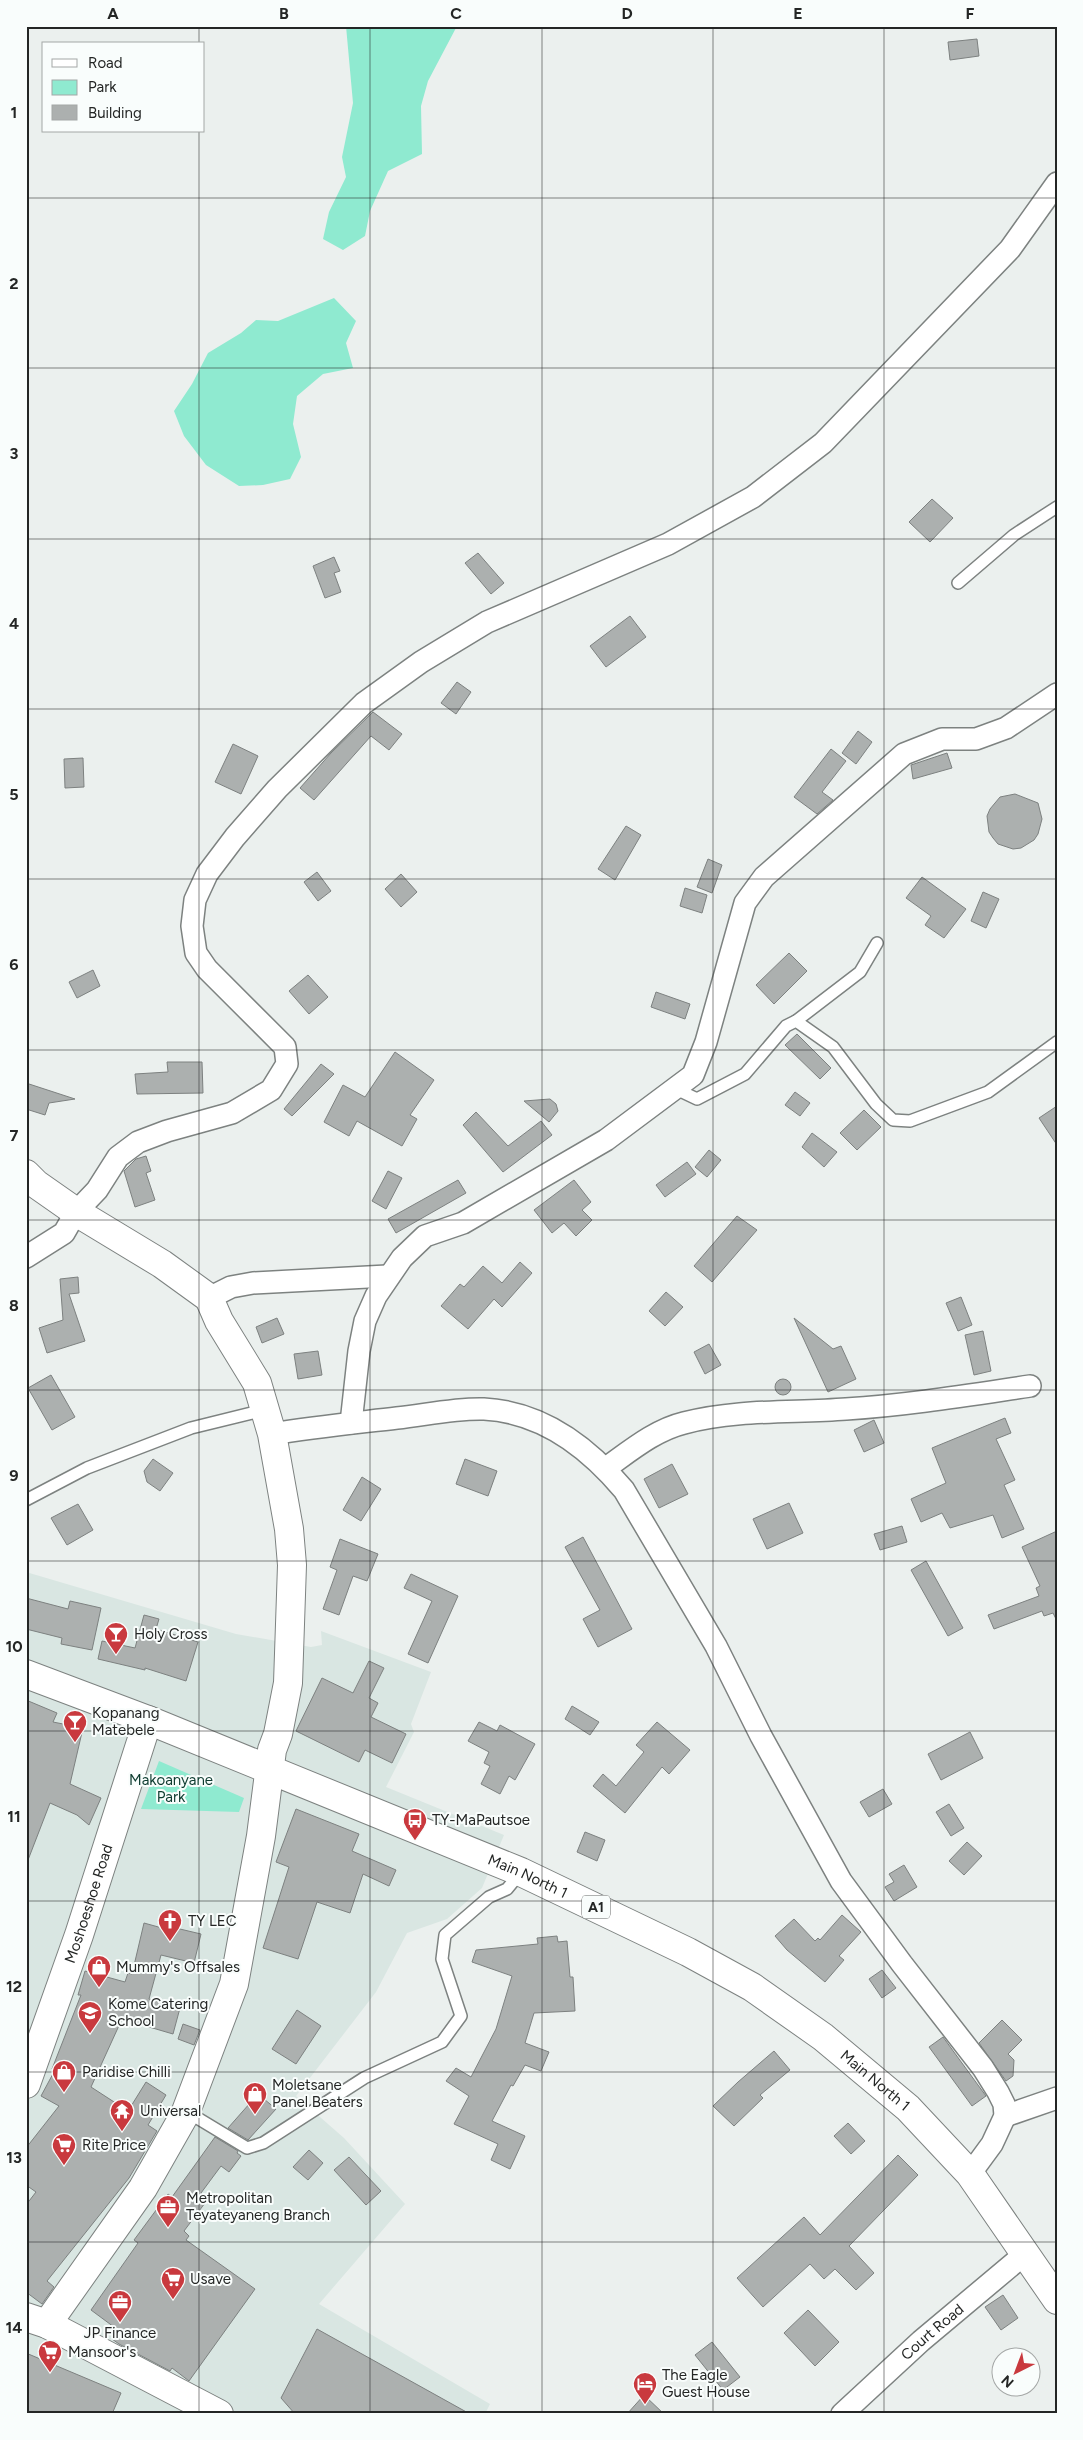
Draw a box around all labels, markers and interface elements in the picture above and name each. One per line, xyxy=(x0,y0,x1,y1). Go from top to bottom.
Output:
text: A xyxy=(107,4,119,23)
text: B xyxy=(279,4,289,23)
text: C xyxy=(450,4,462,23)
text: D xyxy=(621,4,633,23)
text: E xyxy=(793,4,803,23)
text: F xyxy=(966,4,975,23)
legend xyxy=(42,42,205,132)
text: Road xyxy=(88,54,123,72)
text: Park xyxy=(88,78,117,96)
text: 1 xyxy=(11,103,17,122)
text: Building xyxy=(88,104,142,122)
text: 2 xyxy=(9,274,19,293)
text: 3 xyxy=(10,444,19,463)
text: 4 xyxy=(9,614,19,633)
text: 5 xyxy=(9,785,19,804)
text: 6 xyxy=(9,955,19,974)
text: 7 xyxy=(10,1126,19,1145)
text: 8 xyxy=(9,1296,19,1315)
text: 9 xyxy=(9,1466,19,1485)
bar icon: Holy Cross xyxy=(103,1621,129,1655)
place label: Holy Cross xyxy=(134,1625,207,1643)
text: 10 xyxy=(5,1637,23,1656)
place label: Kopanang Matebele xyxy=(92,1704,159,1739)
bar icon: Kopanang Matebele xyxy=(62,1709,88,1743)
park label: Makoanyane Park xyxy=(129,1771,213,1806)
text: 11 xyxy=(7,1807,21,1826)
bus stop icon: TY-MaPautsoe xyxy=(402,1807,428,1841)
place label: TY-MaPautsoe xyxy=(432,1811,530,1829)
street label: Moshoeshoe Road xyxy=(61,1842,117,1966)
street label: Main North 1 xyxy=(485,1851,570,1902)
road number: A1 xyxy=(582,1895,610,1918)
church icon: TY LEC xyxy=(157,1908,183,1942)
place label: TY LEC xyxy=(188,1912,237,1930)
shop icon: Mummy's Offsales xyxy=(86,1954,112,1988)
place label: Mummy's Offsales xyxy=(116,1958,240,1976)
text: 12 xyxy=(6,1977,22,1996)
place label: Kome Catering School xyxy=(108,1995,208,2030)
school or university icon: Kome Catering School xyxy=(77,2000,103,2034)
street label: Main North 1 xyxy=(837,2046,914,2115)
shop icon: Paridise Chilli xyxy=(51,2059,77,2093)
place label: Paridise Chilli xyxy=(82,2063,171,2081)
place label: Moletsane Panel Beaters xyxy=(272,2076,363,2111)
shop icon: Moletsane Panel Beaters xyxy=(242,2081,268,2115)
temple icon: Universal xyxy=(109,2098,135,2132)
place label: Universal xyxy=(140,2102,201,2120)
supermarket icon: Rite Price xyxy=(51,2132,77,2166)
place label: Rite Price xyxy=(82,2136,146,2154)
text: 13 xyxy=(6,2148,22,2167)
place label: Metropolitan Teyateyaneng Branch xyxy=(186,2189,330,2224)
office icon: Metropolitan Teyateyaneng Branch xyxy=(155,2194,181,2228)
supermarket icon: Usave xyxy=(160,2266,186,2300)
place label: Usave xyxy=(190,2270,231,2288)
office icon: JP Finance xyxy=(107,2289,133,2323)
street label: Court Road xyxy=(897,2300,967,2364)
text: 14 xyxy=(6,2318,22,2337)
place label: JP Finance xyxy=(84,2324,156,2342)
supermarket icon: Mansoor's xyxy=(37,2339,63,2373)
place label: Mansoor's xyxy=(68,2343,136,2361)
north arrow xyxy=(990,2348,1040,2398)
place label: The Eagle Guest House xyxy=(662,2366,750,2401)
hotel icon: The Eagle Guest House xyxy=(632,2371,658,2405)
text: N xyxy=(998,2371,1017,2391)

